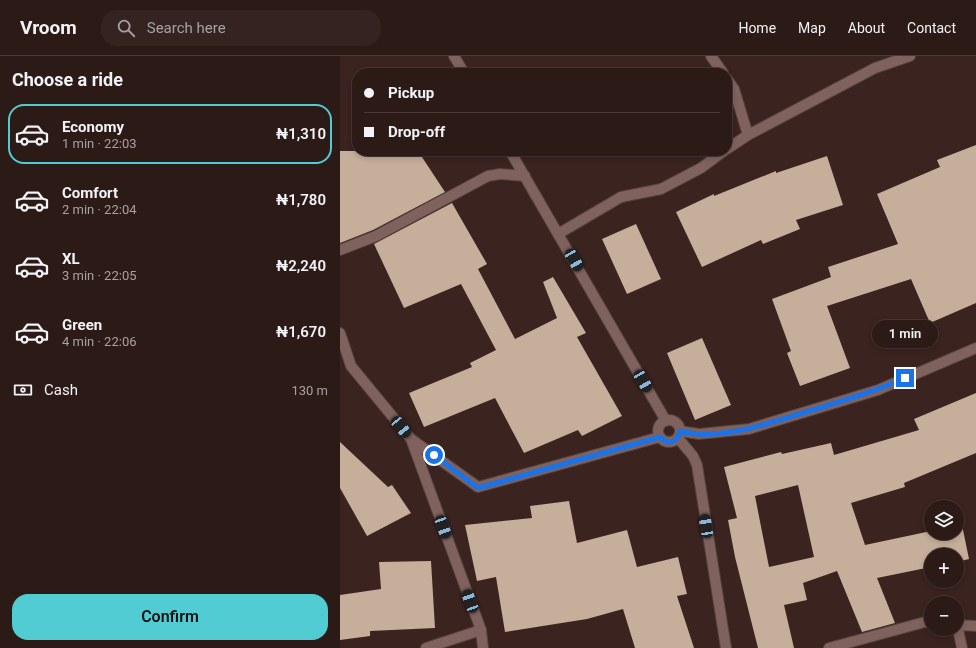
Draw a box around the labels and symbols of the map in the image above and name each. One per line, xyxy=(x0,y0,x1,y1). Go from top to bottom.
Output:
car xyxy=(563,247,585,273)
callout: 1 min xyxy=(872,320,938,348)
car xyxy=(632,368,654,394)
route end xyxy=(896,369,914,387)
car xyxy=(389,414,413,440)
route start xyxy=(425,446,443,464)
car xyxy=(698,513,714,539)
car xyxy=(433,514,453,540)
car xyxy=(460,588,480,614)

